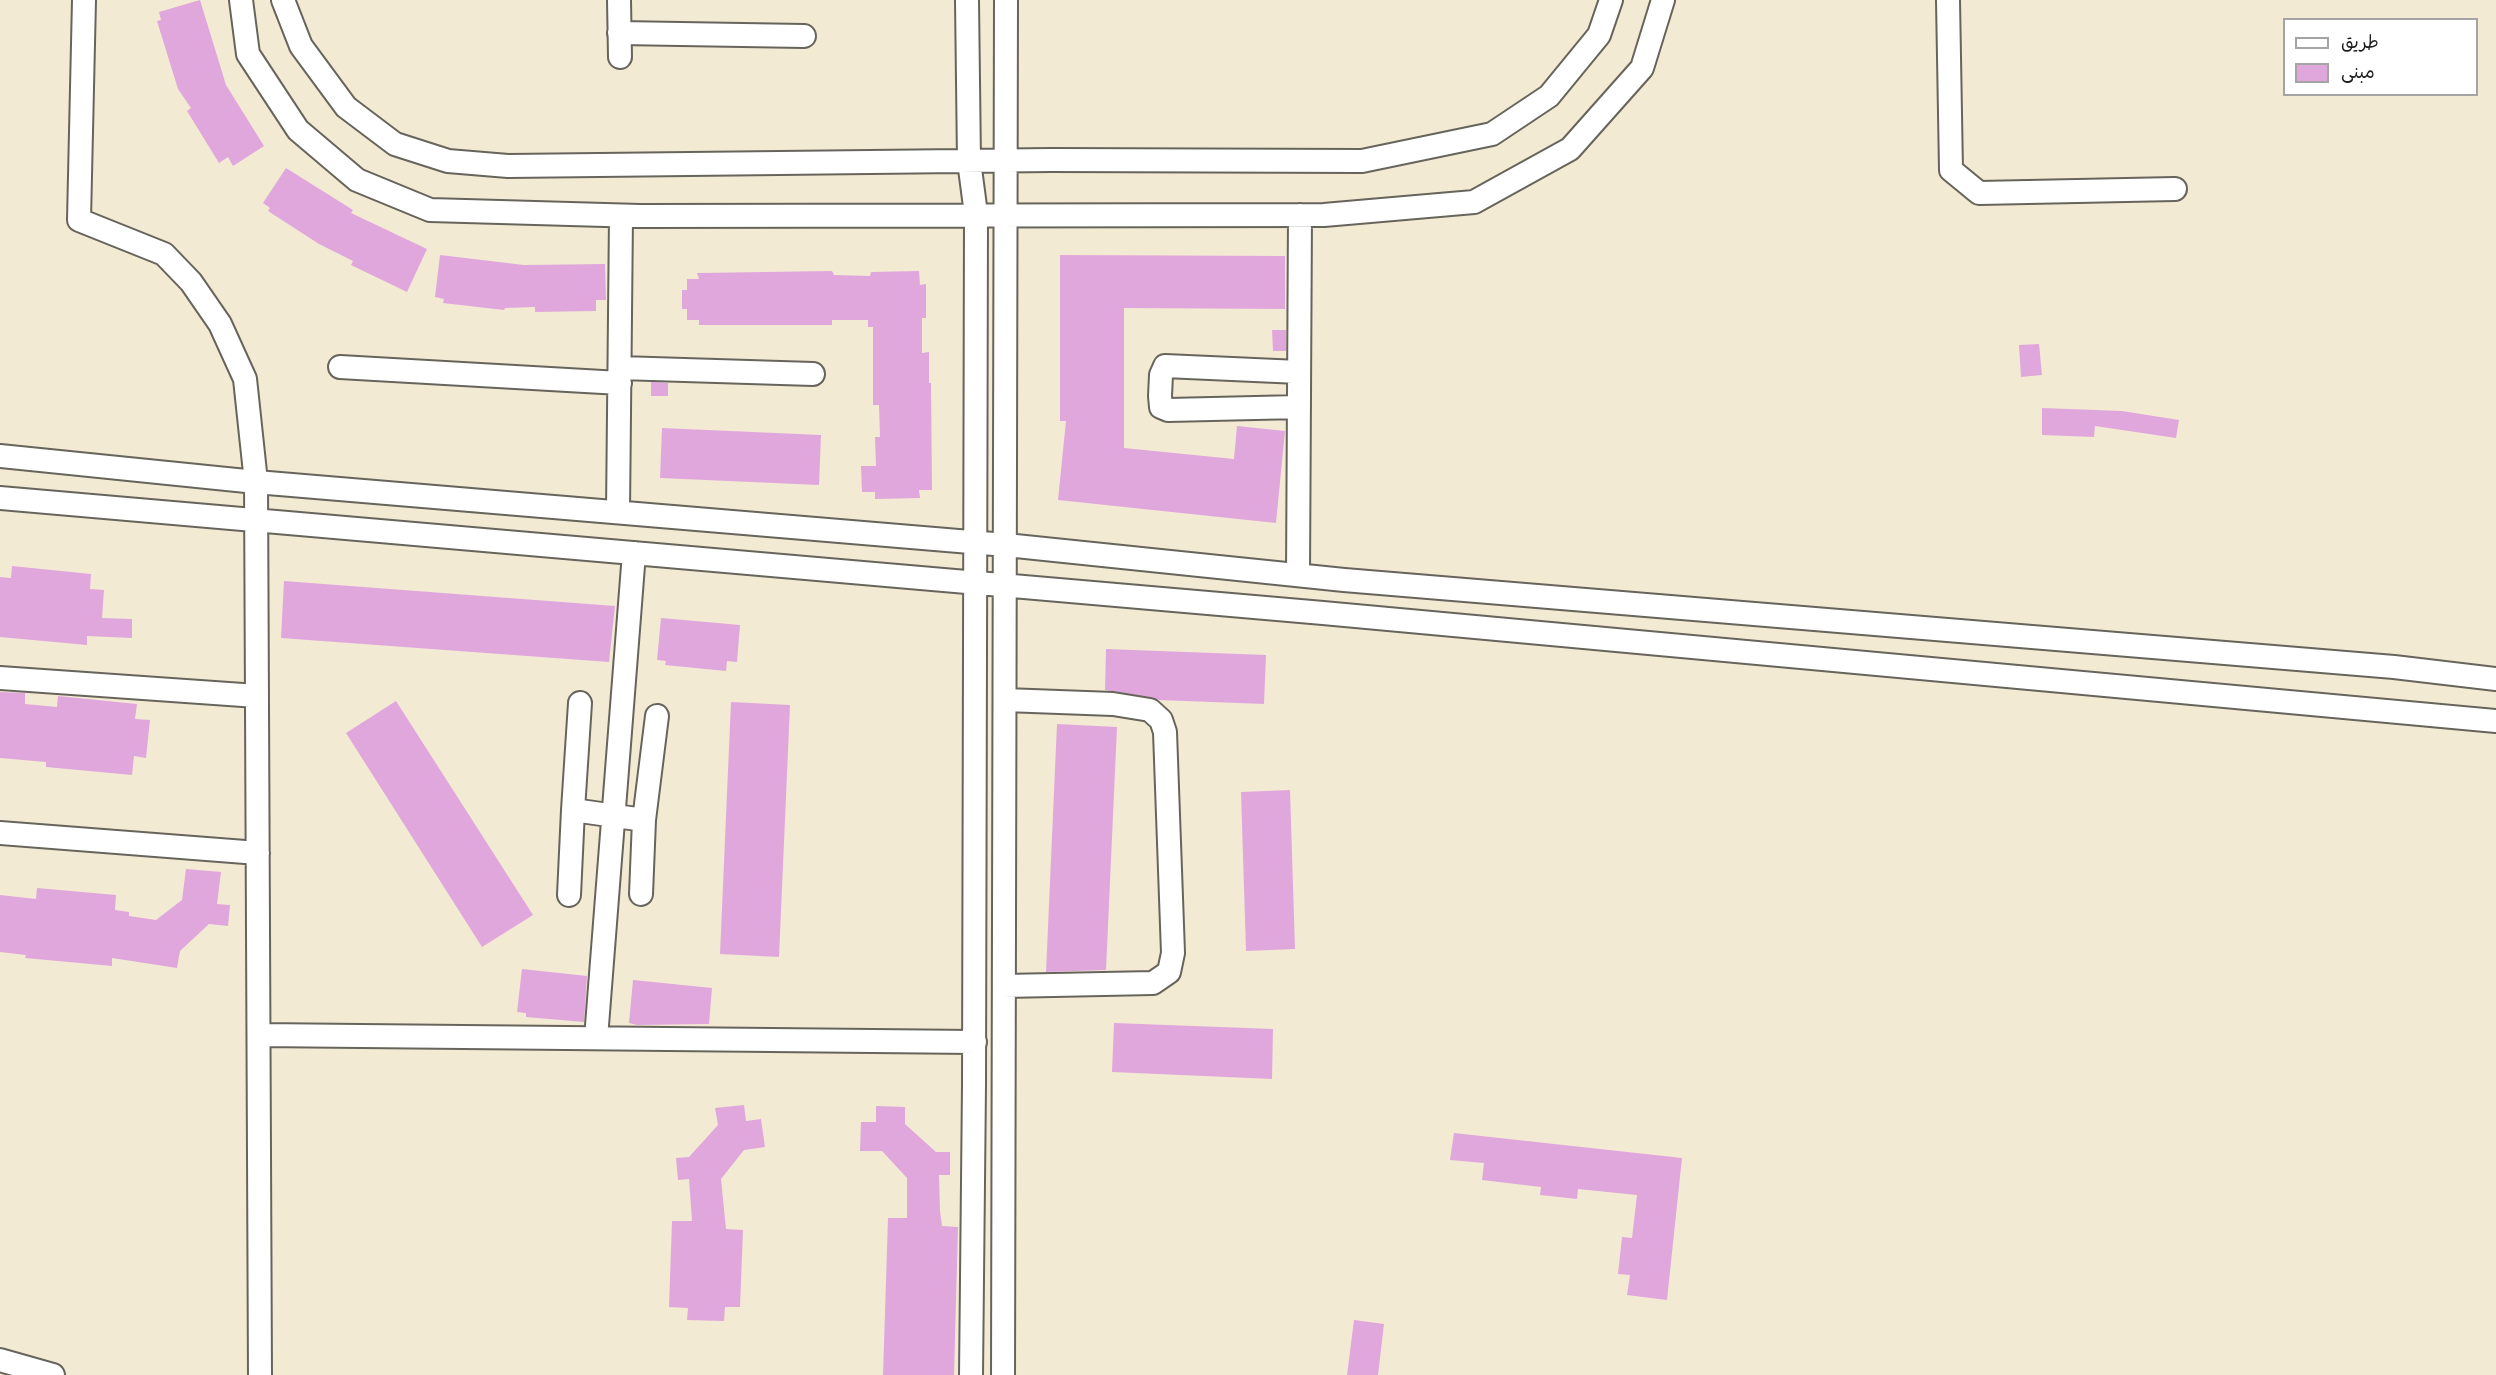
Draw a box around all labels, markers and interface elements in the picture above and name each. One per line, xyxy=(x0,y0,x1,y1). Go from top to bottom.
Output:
legend xyxy=(2283,18,2478,96)
text: طريق xyxy=(2341,31,2379,55)
text: مبنى xyxy=(2341,61,2375,85)

